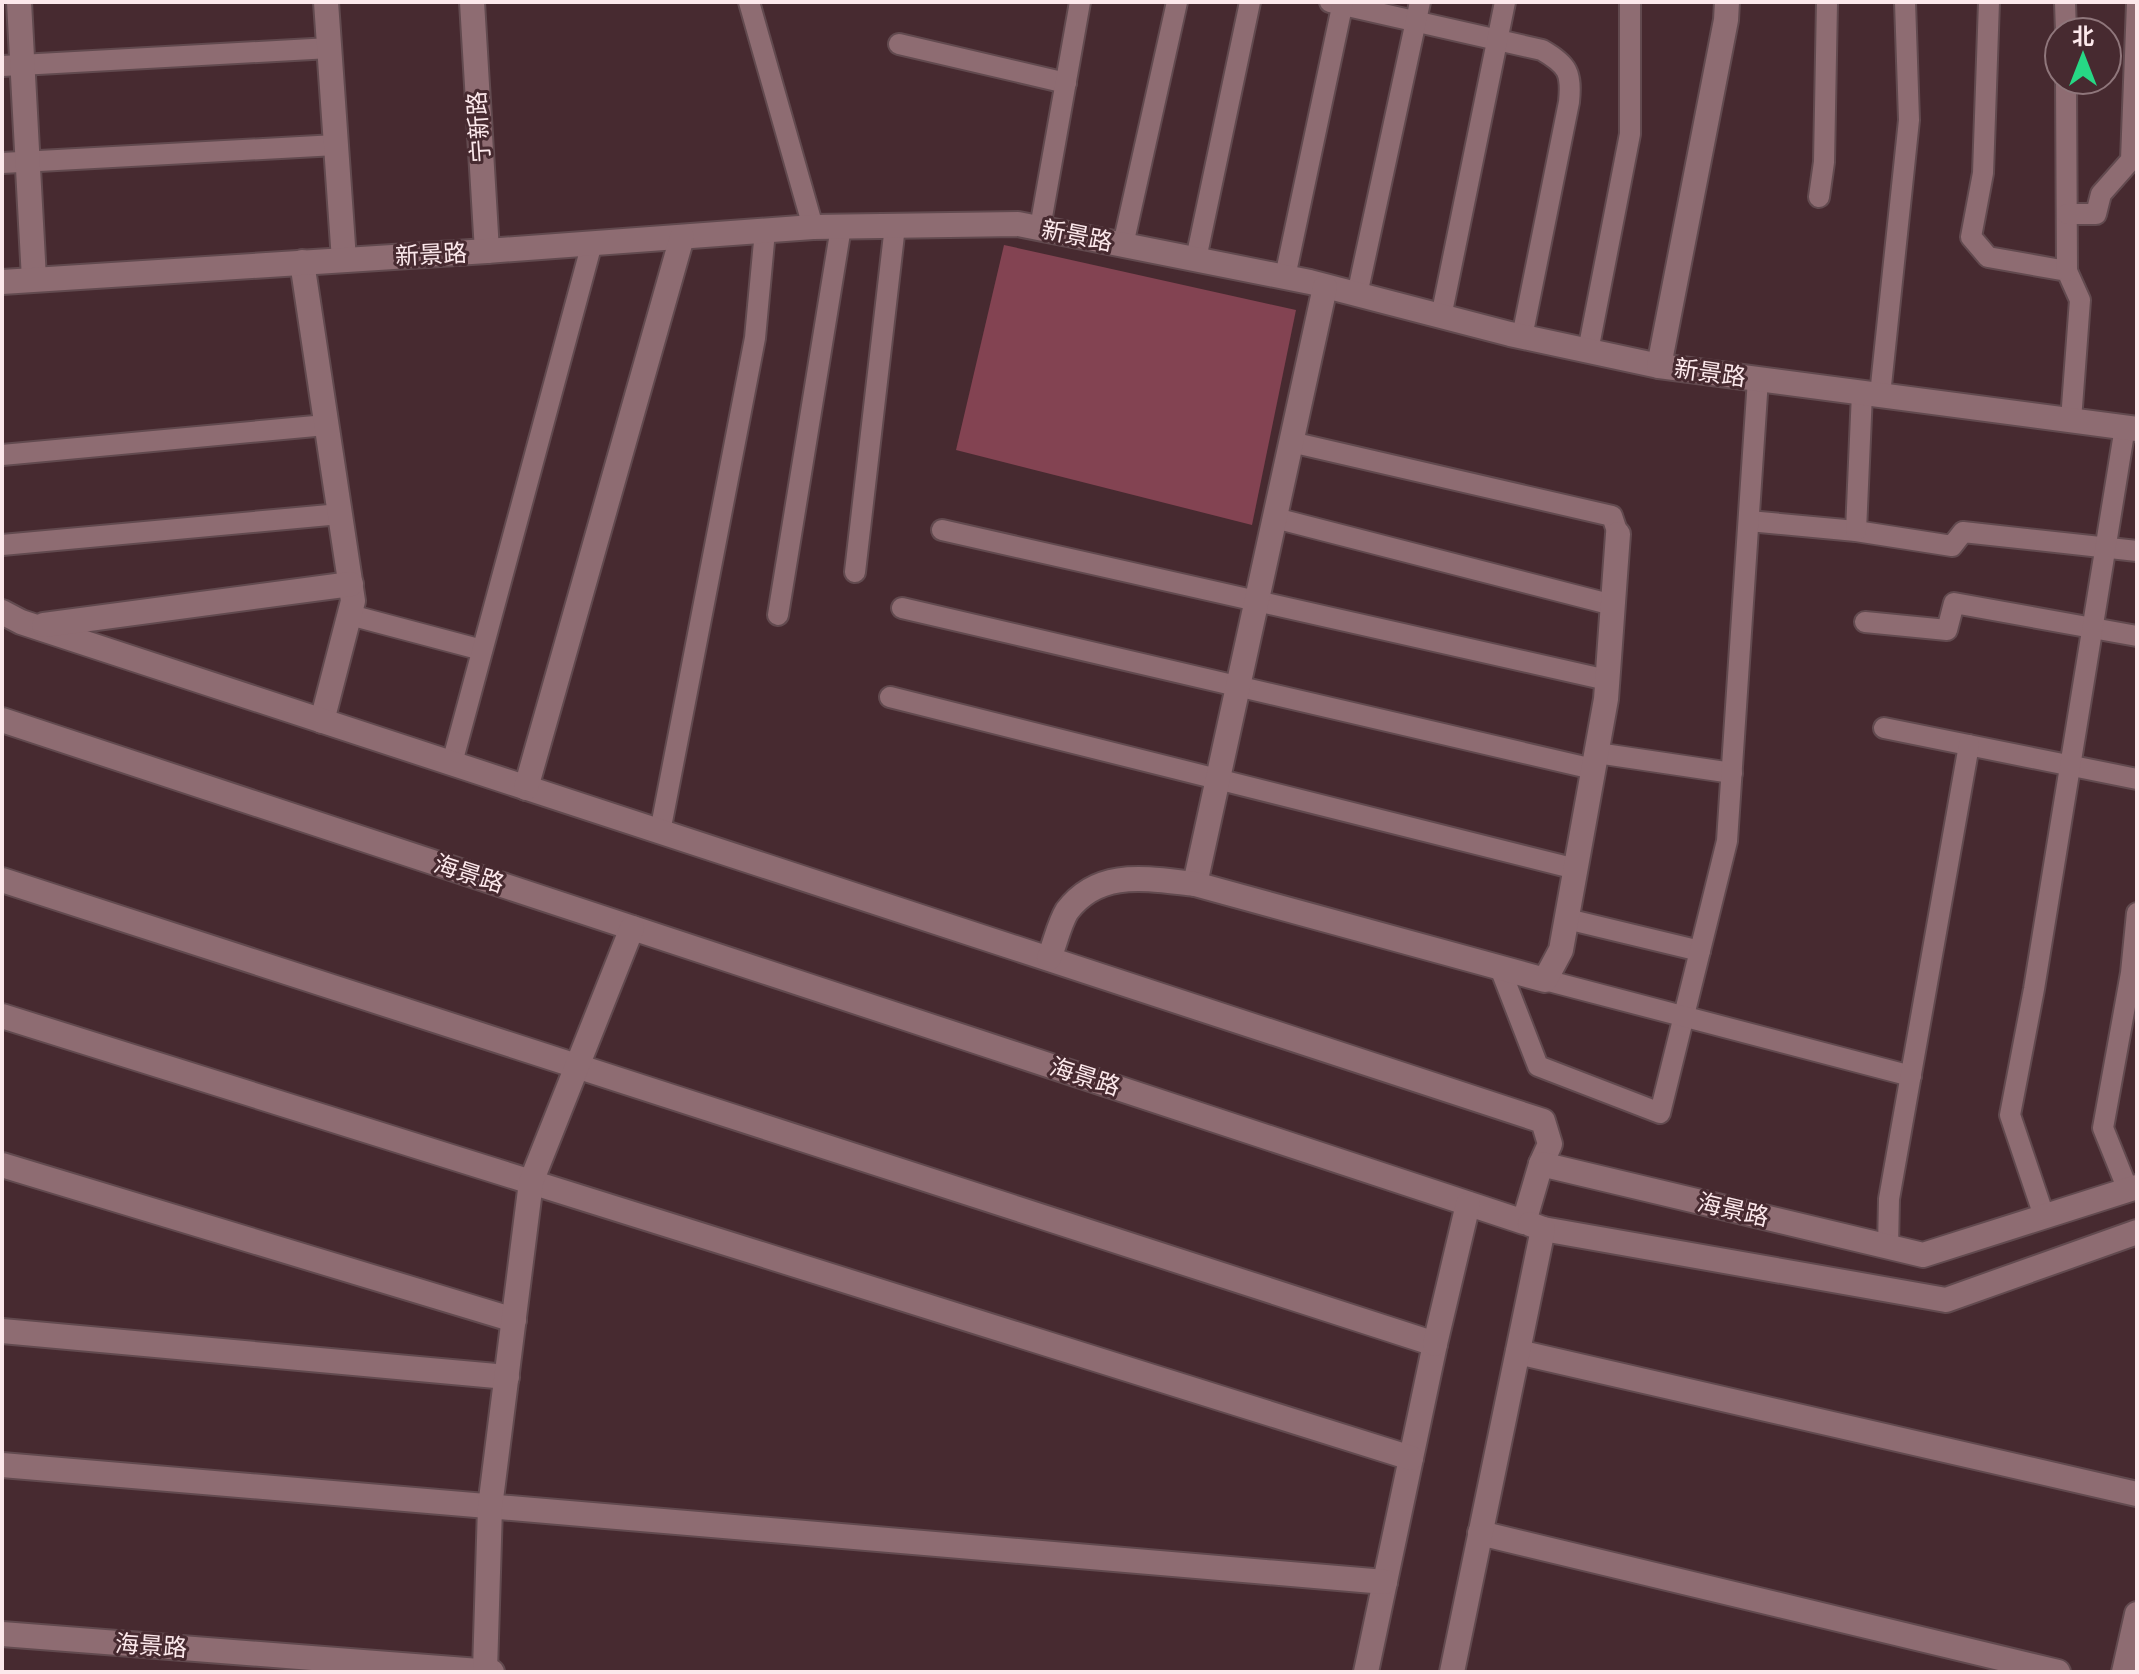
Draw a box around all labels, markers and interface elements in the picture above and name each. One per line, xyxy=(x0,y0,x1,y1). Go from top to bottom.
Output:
north arrow xyxy=(2043,16,2123,96)
text: 北 xyxy=(2072,18,2094,50)
street label: 宁新路 xyxy=(457,90,496,164)
street label: 新景路 xyxy=(1039,209,1116,258)
street label: 新景路 xyxy=(394,233,468,272)
street label: 新景路 xyxy=(1672,348,1748,393)
street label: 海景路 xyxy=(430,844,509,899)
street label: 海景路 xyxy=(1046,1047,1125,1102)
street label: 海景路 xyxy=(1695,1182,1773,1233)
street label: 海景路 xyxy=(114,1624,188,1663)

